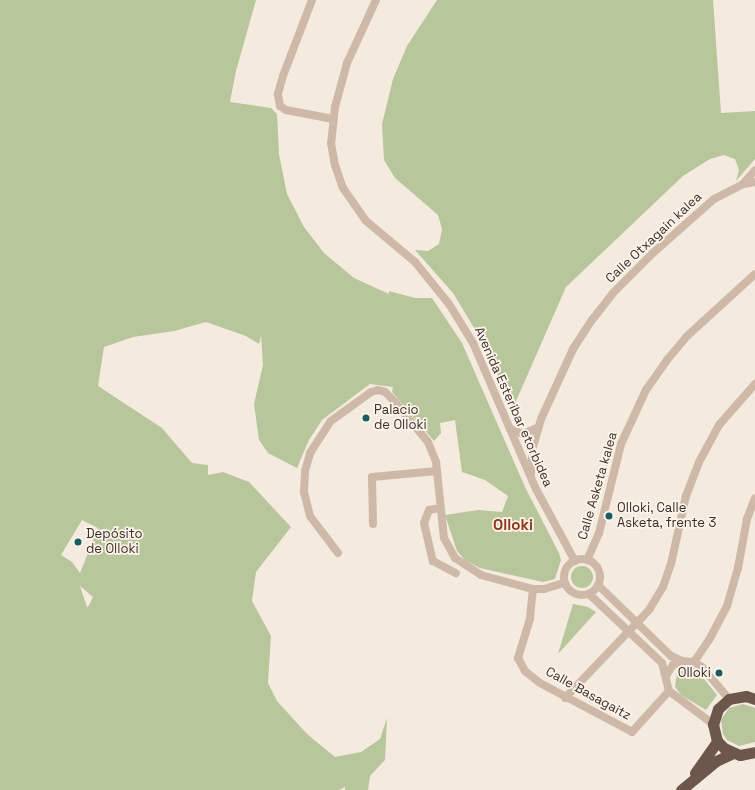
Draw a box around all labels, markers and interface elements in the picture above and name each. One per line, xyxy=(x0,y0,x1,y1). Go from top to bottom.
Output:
street label: Calle Otxagain kalea xyxy=(603,189,705,287)
street label: Avenida Esteribar etorbidea xyxy=(471,325,555,489)
place label: Palacio de Olloki xyxy=(374,403,427,434)
marker: Palacio de Olloki xyxy=(361,413,371,423)
street label: Calle Asketa kalea xyxy=(575,430,621,542)
place label: Olloki, Calle Asketa, frente 3 xyxy=(617,501,717,532)
marker: Olloki, Calle Asketa, frente 3 xyxy=(604,511,614,521)
district label: Olloki xyxy=(493,516,533,534)
place label: Depósito de Olloki xyxy=(86,527,143,558)
marker: Depósito de Olloki xyxy=(73,537,83,547)
street label: Calle Basagaitz xyxy=(543,664,633,724)
place label: Olloki xyxy=(678,665,711,681)
marker: Olloki xyxy=(714,668,724,678)

